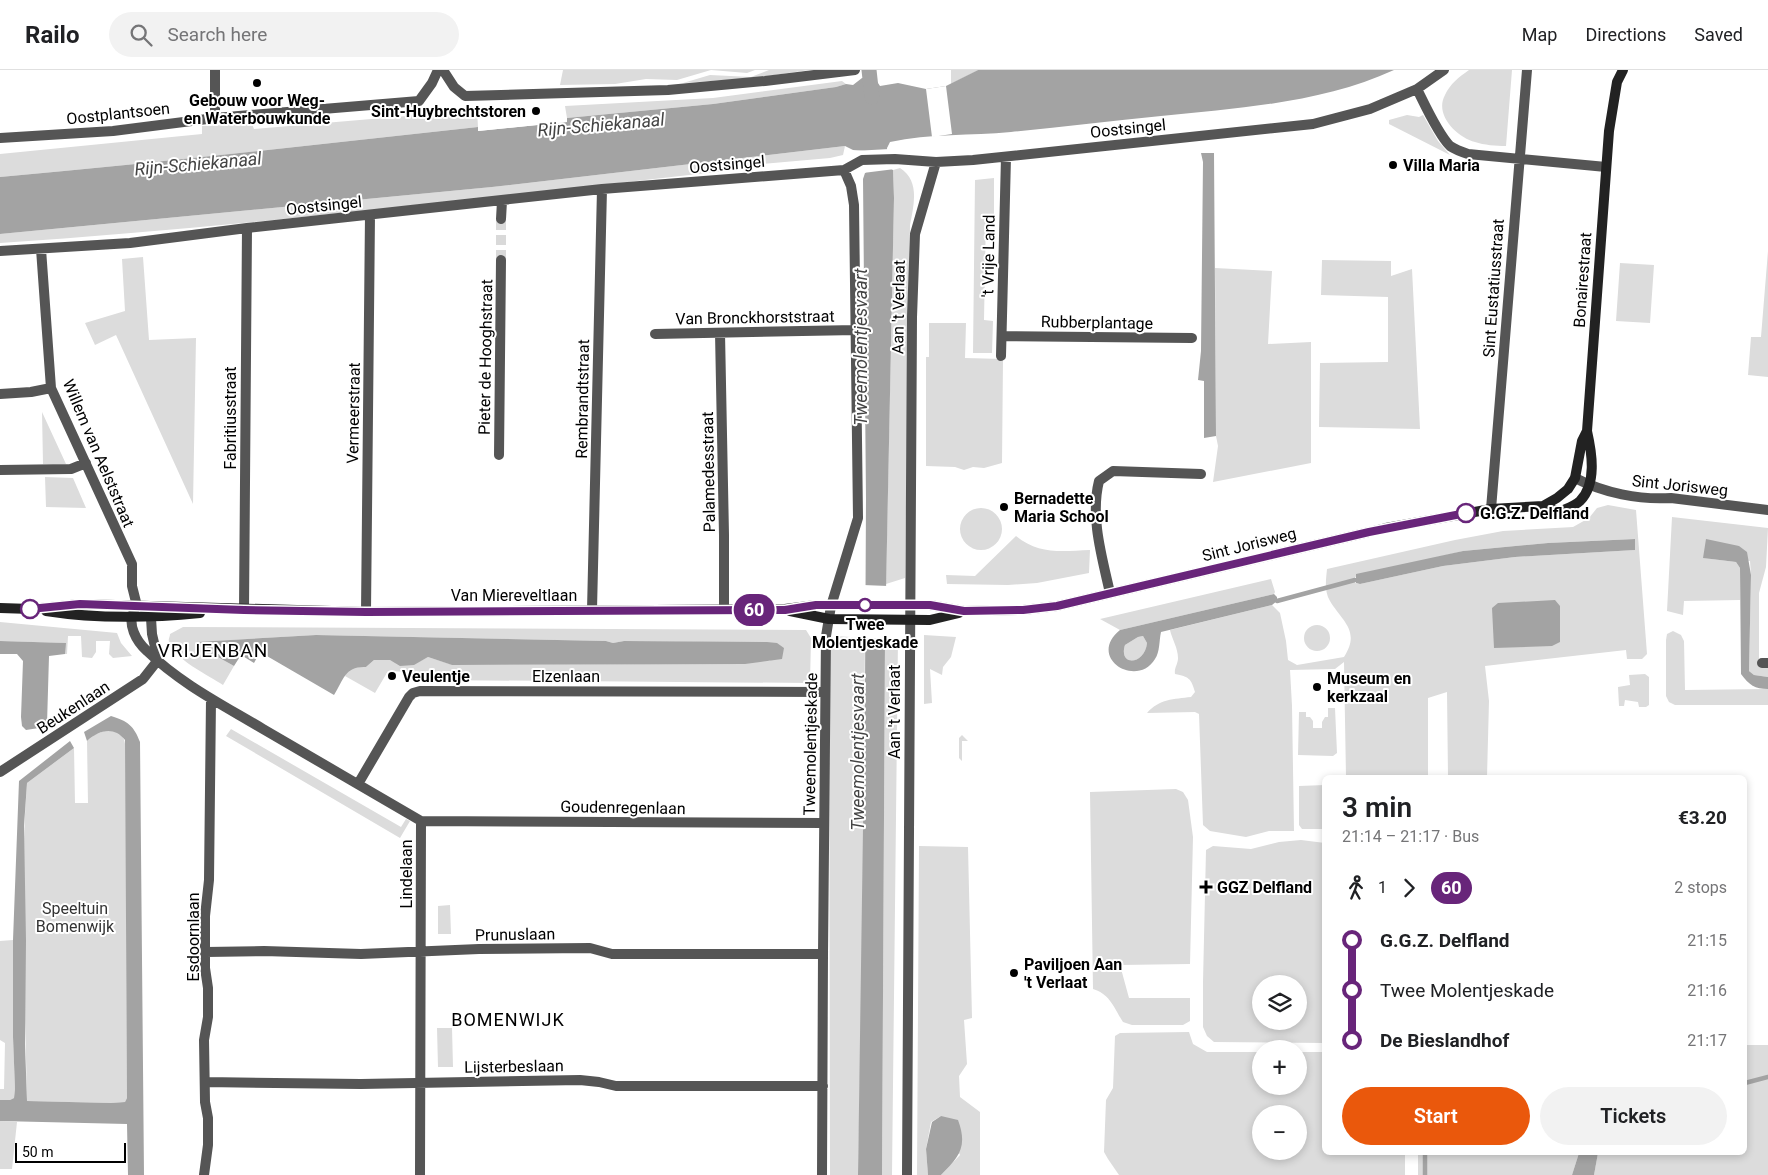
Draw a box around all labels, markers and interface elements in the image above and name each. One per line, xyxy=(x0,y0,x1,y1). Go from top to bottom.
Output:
search box xyxy=(109,12,459,57)
text: Railo xyxy=(25,21,79,49)
icon: search xyxy=(127,21,155,49)
text: Search here xyxy=(167,23,267,46)
text: Map xyxy=(1522,24,1557,45)
text: Directions xyxy=(1585,24,1666,45)
text: Saved xyxy=(1694,24,1743,45)
marker: Gebouw voor Weg- en Waterbouwkunde xyxy=(251,77,263,89)
place label: Gebouw voor Weg- en Waterbouwkunde xyxy=(184,91,331,128)
street label: Oostplantsoen xyxy=(65,99,171,128)
place label: Sint-Huybrechtstoren xyxy=(371,102,526,121)
marker: Sint-Huybrechtstoren xyxy=(530,105,542,117)
water label: Rijn-Schiekanaal xyxy=(537,108,666,141)
street label: Oostsingel xyxy=(1089,115,1167,142)
water label: Rijn-Schiekanaal xyxy=(134,147,263,180)
street label: Oostsingel xyxy=(688,152,766,177)
place label: Villa Maria xyxy=(1403,156,1480,175)
marker: Villa Maria xyxy=(1387,159,1399,171)
street label: Oostsingel xyxy=(285,192,363,219)
street label: 't Vrije Land xyxy=(978,214,999,298)
street label: Sint Eustatiusstraat xyxy=(1479,218,1508,358)
street label: Bonairestraat xyxy=(1570,232,1595,328)
street label: Aan 't Verlaat xyxy=(888,260,909,354)
water label: Tweemolentjesvaart xyxy=(850,268,871,426)
street label: Pieter de Hooghstraat xyxy=(475,279,496,435)
street label: Van Bronckhorststraat xyxy=(675,307,835,328)
street label: Rubberplantage xyxy=(1041,312,1153,333)
street label: Rembrandtstraat xyxy=(572,339,593,459)
street label: Vermeerstraat xyxy=(343,362,364,464)
street label: Fabritiusstraat xyxy=(221,366,240,470)
street label: Willem van Aelststraat xyxy=(59,376,138,530)
street label: Palamedesstraat xyxy=(698,411,719,533)
street label: Sint Jorisweg xyxy=(1631,471,1729,500)
place label: Bernadette Maria School xyxy=(1014,489,1109,526)
marker: Bernadette Maria School xyxy=(998,501,1010,513)
marker: G.G.Z. Delfland xyxy=(1456,503,1476,523)
place label: G.G.Z. Delfland xyxy=(1480,504,1589,523)
street label: Sint Jorisweg xyxy=(1200,524,1298,565)
street label: Van Miereveltlaan xyxy=(451,586,577,605)
line badge: 60 xyxy=(732,594,776,626)
marker: Twee Molentjeskade xyxy=(858,598,872,612)
unlabelled marker xyxy=(20,599,40,619)
text: 60 xyxy=(744,599,764,620)
place label: Twee Molentjeskade xyxy=(812,615,918,652)
district label: VRIJENBAN xyxy=(158,639,268,662)
street label: Aan 't Verlaat xyxy=(885,665,904,759)
place label: Veulentje xyxy=(402,667,470,686)
street label: Elzenlaan xyxy=(532,667,600,686)
place label: Museum en kerkzaal xyxy=(1327,669,1411,706)
marker: Veulentje xyxy=(386,670,398,682)
street label: Tweemolentjeskade xyxy=(800,673,821,815)
water label: Tweemolentjesvaart xyxy=(847,673,868,831)
street label: Beukenlaan xyxy=(33,677,113,738)
marker: Museum en kerkzaal xyxy=(1311,681,1323,693)
text: 3 min xyxy=(1342,791,1412,824)
street label: Goudenregenlaan xyxy=(560,797,686,818)
text: €3.20 xyxy=(1678,806,1727,829)
text: 21:14 – 21:17 · Bus xyxy=(1342,827,1479,846)
street label: Lindelaan xyxy=(397,840,416,908)
icon: walk xyxy=(1342,874,1370,902)
icon: forward xyxy=(1395,874,1423,902)
text: 60 xyxy=(1441,877,1462,898)
place label: GGZ Delfland xyxy=(1217,878,1312,897)
text: 1 xyxy=(1378,878,1387,897)
text: 2 stops xyxy=(1674,878,1727,897)
marker: GGZ Delfland xyxy=(1199,880,1213,894)
street label: Esdoornlaan xyxy=(184,892,203,982)
park label: Speeltuin Bomenwijk xyxy=(36,899,115,936)
street label: Prunuslaan xyxy=(475,924,555,945)
text: G.G.Z. Delfland xyxy=(1380,929,1509,952)
text: 21:15 xyxy=(1687,931,1727,950)
place label: Paviljoen Aan 't Verlaat xyxy=(1024,955,1122,992)
marker: Paviljoen Aan 't Verlaat xyxy=(1008,967,1020,979)
map controls xyxy=(1252,975,1307,1160)
button: layers xyxy=(1252,975,1307,1030)
text: Twee Molentjeskade xyxy=(1380,979,1554,1002)
text: 21:16 xyxy=(1687,981,1727,1000)
district label: BOMENWIJK xyxy=(451,1009,565,1030)
text: De Bieslandhof xyxy=(1380,1029,1509,1052)
text: 21:17 xyxy=(1687,1031,1727,1050)
button: + xyxy=(1252,1040,1307,1095)
street label: Lijsterbeslaan xyxy=(464,1056,564,1077)
button: Start xyxy=(1342,1087,1530,1145)
button: Tickets xyxy=(1540,1087,1727,1145)
button: − xyxy=(1252,1105,1307,1160)
scale bar xyxy=(15,1140,126,1163)
text: 50 m xyxy=(22,1144,54,1160)

